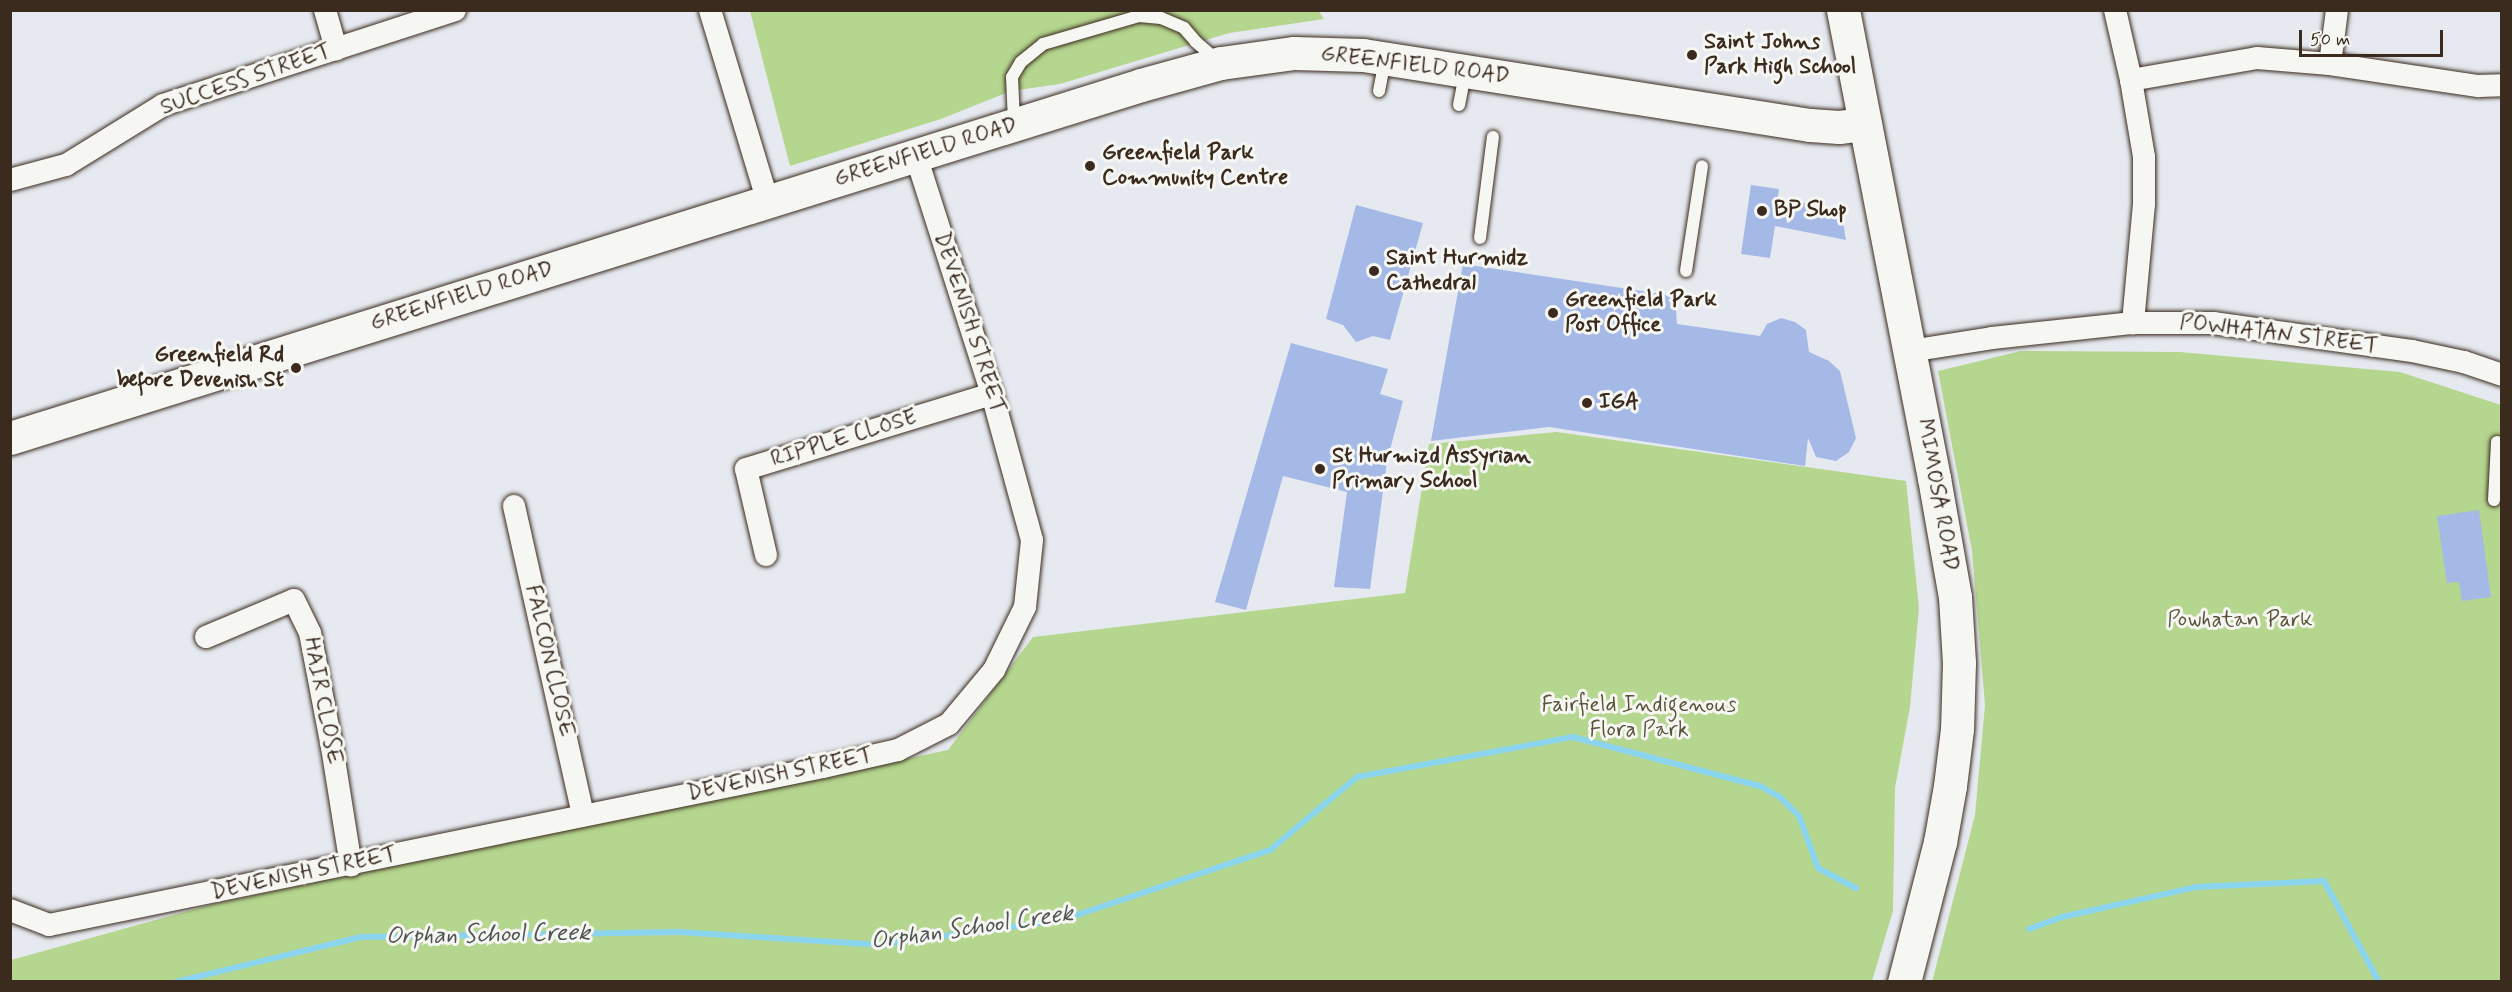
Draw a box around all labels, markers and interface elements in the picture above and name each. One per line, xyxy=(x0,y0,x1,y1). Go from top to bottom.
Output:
scale bar xyxy=(2302,18,2446,56)
text: 50 m xyxy=(2310,28,2350,52)
place label: Saint Johns Park High School xyxy=(1704,29,1856,80)
street label: SUCCESS STREET xyxy=(156,38,336,122)
street label: GREENFIELD ROAD xyxy=(1319,41,1511,91)
marker: Saint Johns Park High School xyxy=(1685,48,1699,62)
street label: GREENFIELD ROAD xyxy=(831,113,1021,193)
place label: Greenfield Park Community Centre xyxy=(1102,140,1288,192)
marker: Greenfield Park Community Centre xyxy=(1083,159,1097,173)
place label: BP Shop xyxy=(1774,198,1847,224)
marker: BP Shop xyxy=(1755,204,1769,218)
street label: DEVENISH STREET xyxy=(927,228,1011,418)
place label: Saint Hurmidz Cathedral xyxy=(1386,245,1528,296)
street label: GREENFIELD ROAD xyxy=(367,257,557,337)
marker: Saint Hurmidz Cathedral xyxy=(1367,264,1381,278)
place label: Greenfield Park Post Office xyxy=(1565,287,1713,338)
marker: Greenfield Park Post Office xyxy=(1546,306,1560,320)
street label: POWHATAN STREET xyxy=(2177,310,2381,360)
place label: Greenfield Rd before Devenish St xyxy=(108,342,284,394)
marker: Greenfield Rd before Devenish St xyxy=(289,361,303,375)
place label: IGA xyxy=(1599,390,1639,416)
marker: IGA xyxy=(1580,396,1594,410)
street label: RIPPLE CLOSE xyxy=(765,404,923,474)
street label: MIMOSA ROAD xyxy=(1911,417,1963,573)
place label: St Hurmizd Assyrian Primary School xyxy=(1332,443,1530,494)
marker: St Hurmizd Assyrian Primary School xyxy=(1313,462,1327,476)
street label: FALCON CLOSE xyxy=(519,582,579,740)
park label: Powhatan Park xyxy=(2169,608,2311,634)
street label: HAIR CLOSE xyxy=(297,635,347,767)
park label: Fairfield Indigenous Flora Park xyxy=(1549,692,1729,744)
street label: DEVENISH STREET xyxy=(684,742,876,808)
street label: DEVENISH STREET xyxy=(208,841,400,907)
water label: Orphan School Creek xyxy=(868,899,1076,957)
water label: Orphan School Creek xyxy=(384,919,592,951)

